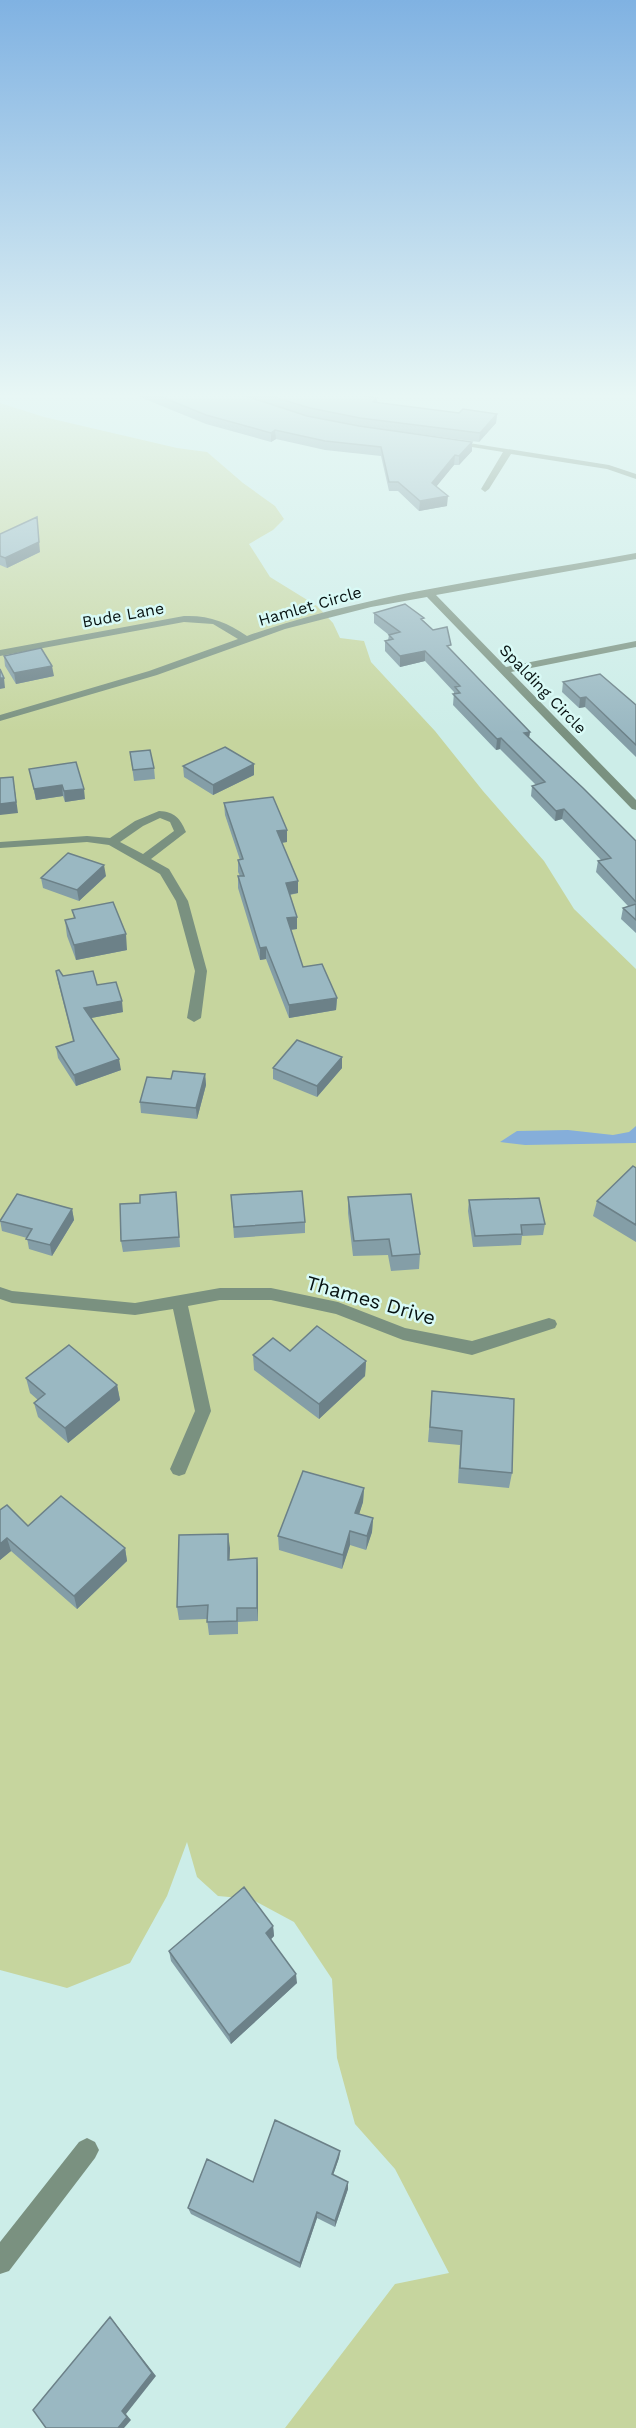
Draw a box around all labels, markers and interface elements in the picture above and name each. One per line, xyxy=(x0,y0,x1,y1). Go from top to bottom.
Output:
street label: Hamlet Circle xyxy=(256,582,364,630)
street label: Bude Lane xyxy=(81,598,165,632)
street label: Spalding Circle xyxy=(496,640,590,738)
street label: Thames Drive xyxy=(304,1270,438,1330)

